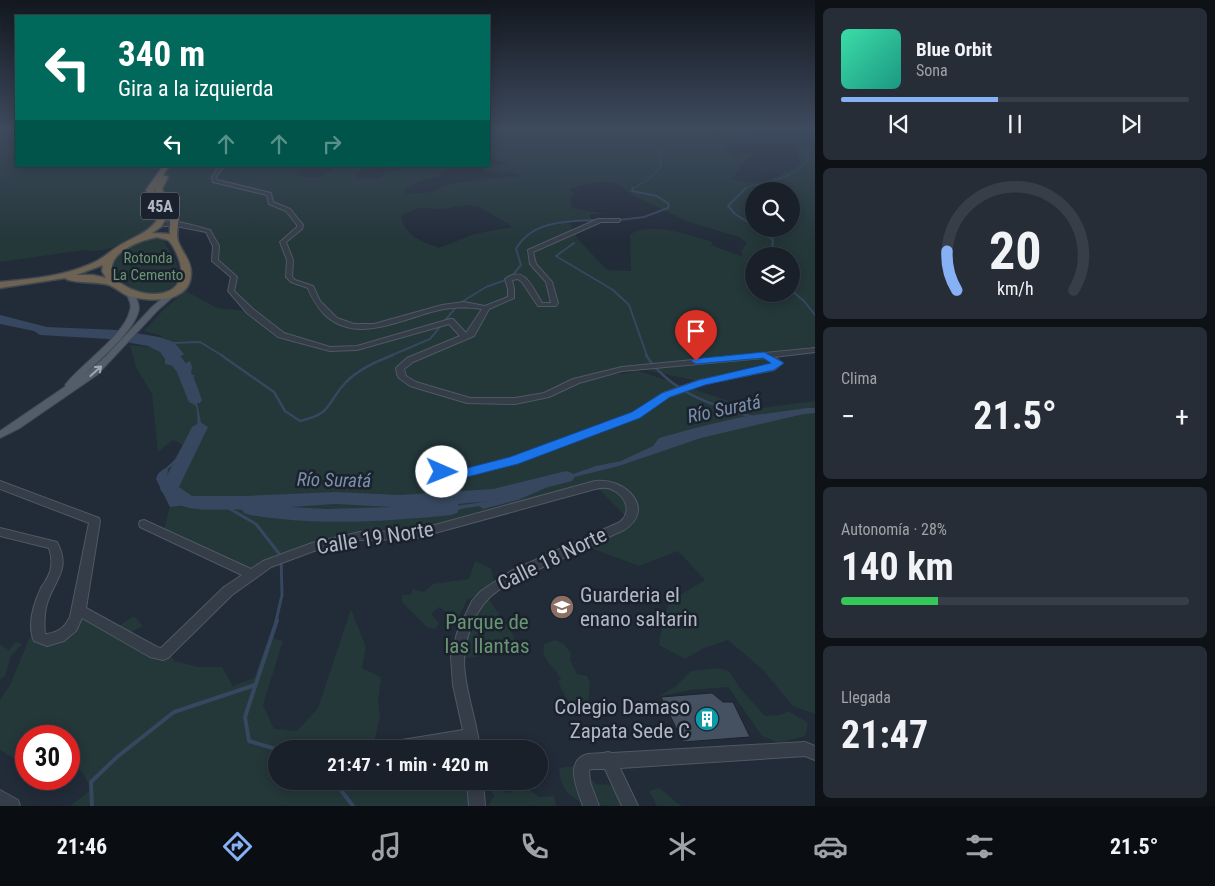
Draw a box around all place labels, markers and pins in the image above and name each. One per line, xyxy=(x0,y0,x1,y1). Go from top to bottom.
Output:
pin xyxy=(675,310,717,361)
place label: Guarderia el enano saltarin xyxy=(580,583,698,631)
school or university icon: Guarderia el enano saltarin xyxy=(549,594,575,620)
place label: Colegio Damaso Zapata Sede C xyxy=(554,695,690,743)
building icon: Colegio Damaso Zapata Sede C xyxy=(694,706,720,732)

